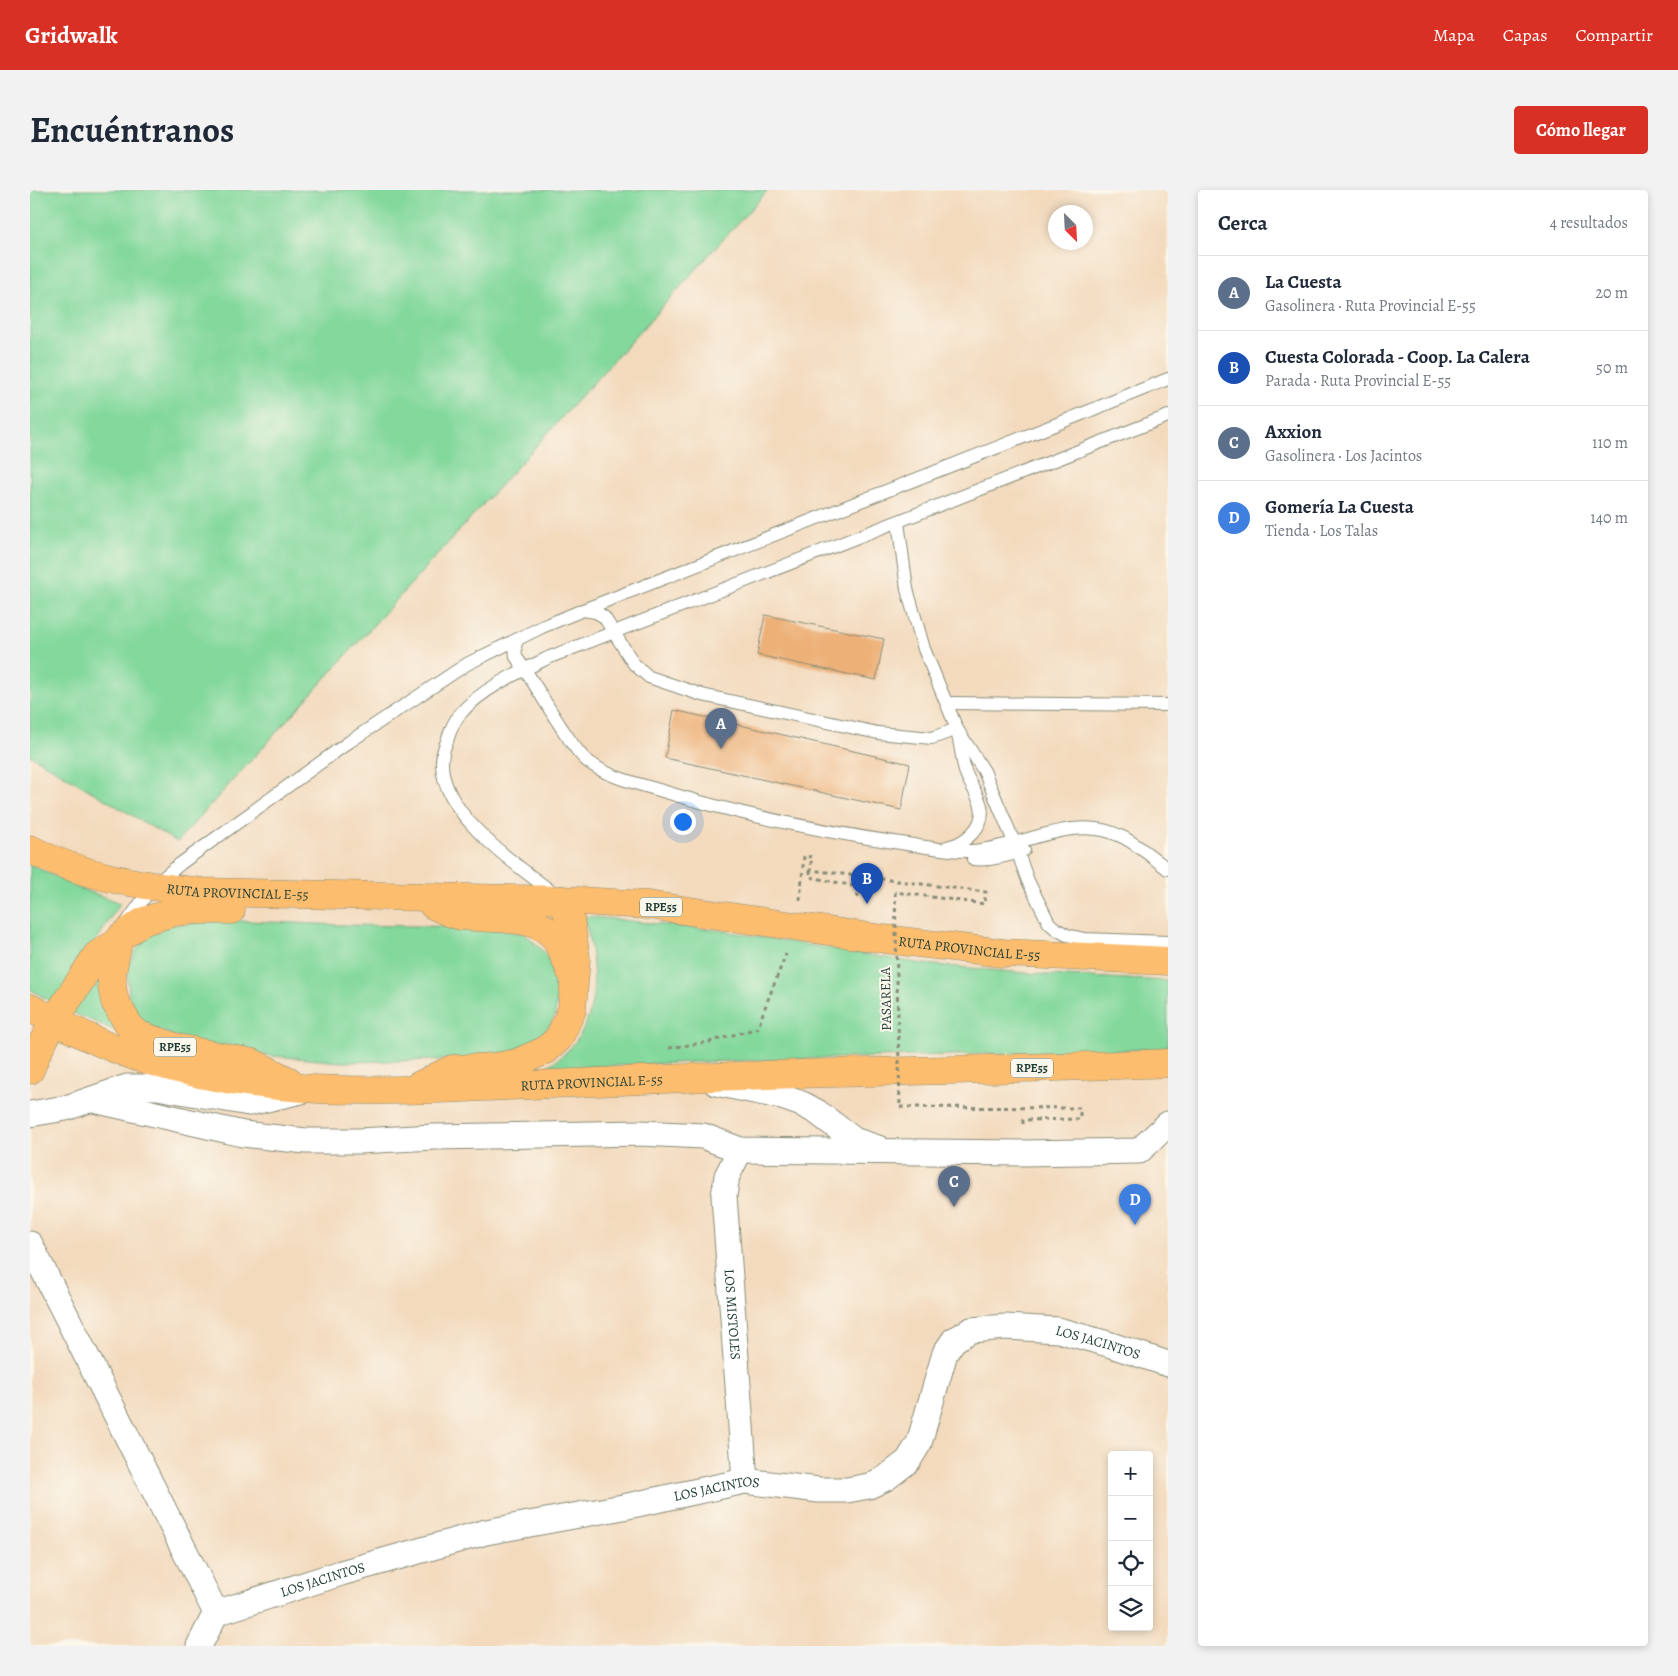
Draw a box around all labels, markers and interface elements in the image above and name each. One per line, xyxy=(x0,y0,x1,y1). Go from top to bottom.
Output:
text: Gridwalk xyxy=(25,19,118,51)
text: Mapa xyxy=(1433,23,1475,47)
text: Capas xyxy=(1503,23,1547,47)
text: Compartir xyxy=(1575,23,1653,47)
text: Encuéntranos xyxy=(30,106,234,154)
button: Cómo llegar xyxy=(1514,106,1648,154)
north arrow xyxy=(1048,205,1093,250)
text: Cerca xyxy=(1218,209,1268,237)
text: 4 resultados xyxy=(1550,212,1628,234)
text: La Cuesta xyxy=(1265,269,1342,295)
text: A xyxy=(1229,282,1239,304)
text: 20 m xyxy=(1595,282,1628,304)
text: Gasolinera · Ruta Provincial E-55 xyxy=(1265,295,1476,317)
text: Cuesta Colorada - Coop. La Calera xyxy=(1265,344,1530,370)
text: B xyxy=(1229,357,1239,379)
text: 50 m xyxy=(1596,357,1628,379)
text: Parada · Ruta Provincial E-55 xyxy=(1265,370,1451,392)
text: Axxion xyxy=(1265,419,1322,445)
text: C xyxy=(1229,432,1239,454)
text: 110 m xyxy=(1592,432,1628,454)
text: Gasolinera · Los Jacintos xyxy=(1265,445,1422,467)
text: Gomería La Cuesta xyxy=(1265,494,1414,520)
text: D xyxy=(1228,507,1240,529)
text: 140 m xyxy=(1590,507,1628,529)
text: Tienda · Los Talas xyxy=(1265,520,1378,542)
pin: A xyxy=(705,708,737,749)
your location xyxy=(670,809,696,835)
pin: B xyxy=(851,863,883,904)
street label: RUTA PROVINCIAL E-55 xyxy=(166,879,309,904)
road number: RPE55 xyxy=(640,898,682,916)
street label: RUTA PROVINCIAL E-55 xyxy=(898,931,1041,964)
street label: PASARELA xyxy=(876,966,896,1031)
road number: RPE55 xyxy=(154,1038,196,1056)
road number: RPE55 xyxy=(1011,1058,1053,1078)
street label: RUTA PROVINCIAL E-55 xyxy=(520,1070,663,1095)
pin: C xyxy=(938,1166,970,1207)
pin: D xyxy=(1119,1184,1151,1225)
street label: LOS MISTOLES xyxy=(720,1268,746,1361)
street label: LOS JACINTOS xyxy=(1054,1320,1143,1364)
map controls xyxy=(1108,1451,1153,1631)
button: + xyxy=(1108,1451,1153,1496)
street label: LOS JACINTOS xyxy=(672,1471,761,1505)
button: − xyxy=(1108,1496,1153,1541)
button: locate xyxy=(1108,1541,1153,1586)
street label: LOS JACINTOS xyxy=(278,1557,367,1601)
button: layers xyxy=(1108,1586,1153,1631)

